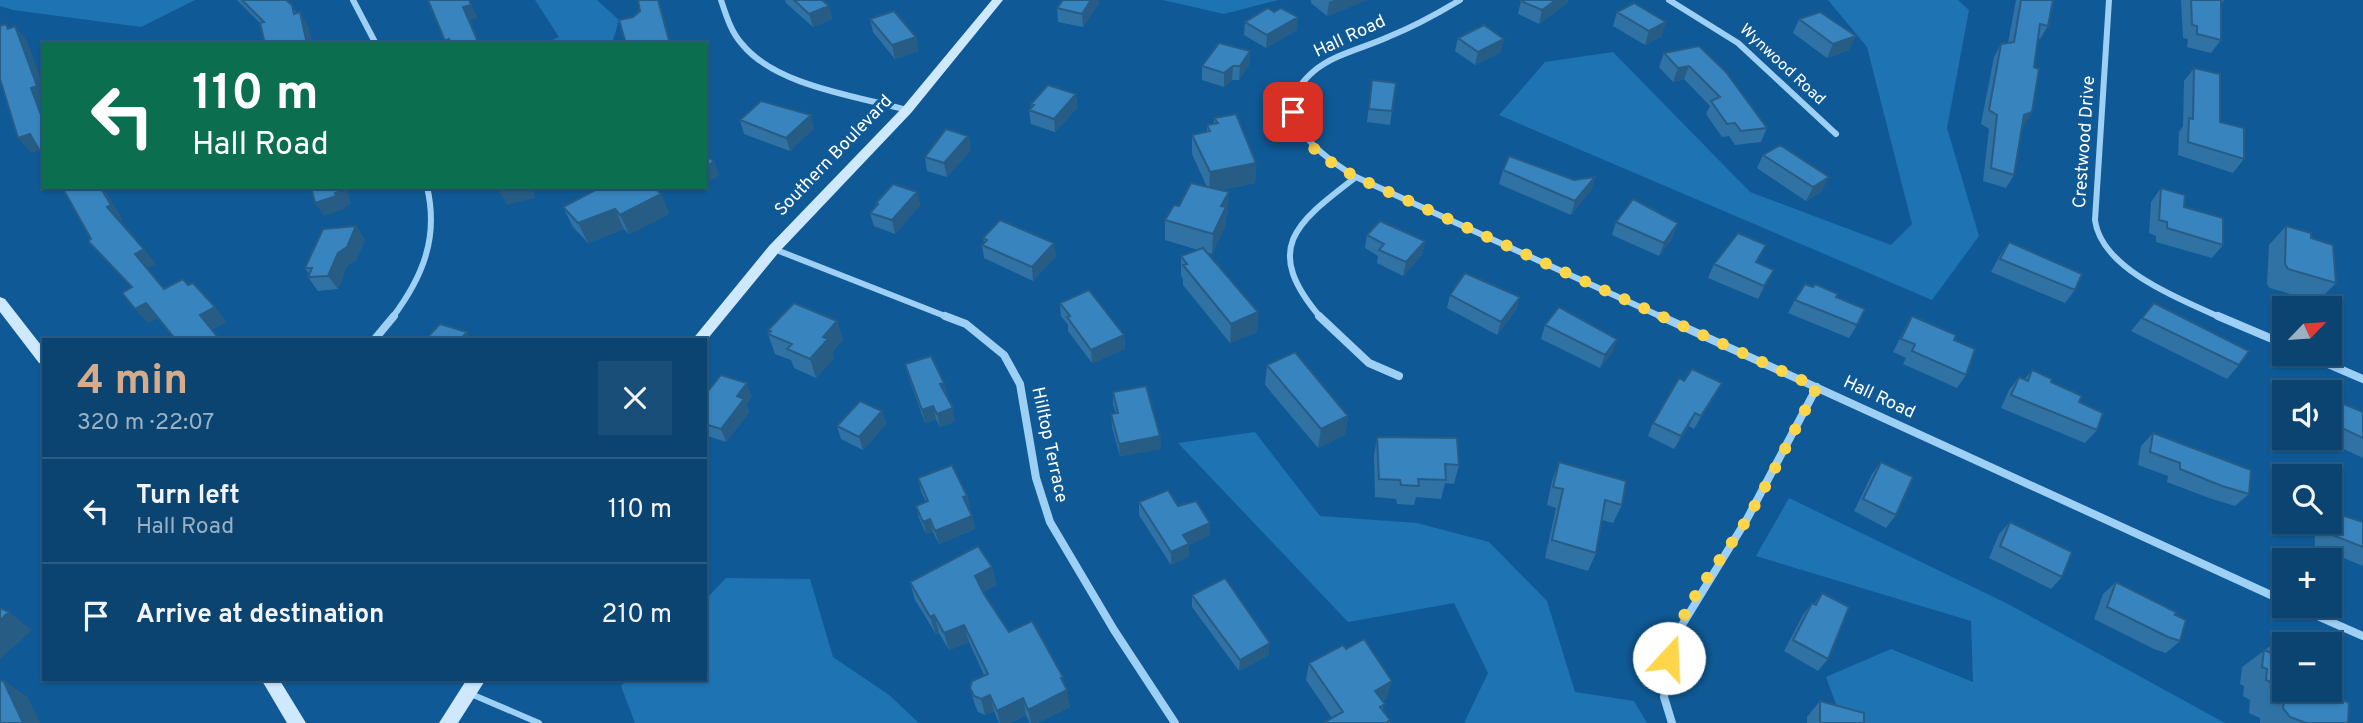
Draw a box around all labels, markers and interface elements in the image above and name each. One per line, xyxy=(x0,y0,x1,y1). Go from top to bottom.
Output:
street label: Hall Road xyxy=(1310,10,1390,64)
street label: Wynwood Road xyxy=(1735,20,1829,110)
text: 110 m xyxy=(192,65,319,127)
icon: left xyxy=(77,70,168,161)
street label: Crestwood Drive xyxy=(2069,75,2101,209)
pin xyxy=(1263,82,1323,142)
street label: Southern Boulevard xyxy=(770,90,898,222)
icon: arrive xyxy=(1274,93,1312,131)
text: Hall Road xyxy=(192,126,329,166)
north arrow xyxy=(2272,296,2342,366)
map controls xyxy=(2272,296,2342,702)
text: 4 min xyxy=(77,356,188,409)
button: close xyxy=(598,361,672,435)
street label: Hall Road xyxy=(1839,371,1919,425)
button: sound xyxy=(2272,380,2342,450)
street label: Hilltop Terrace xyxy=(1026,385,1072,505)
text: 320 m · 22:07 xyxy=(77,409,214,438)
button: search xyxy=(2272,464,2342,534)
text: Turn left xyxy=(136,480,240,513)
icon: left xyxy=(77,492,115,530)
text: 110 m xyxy=(608,494,672,527)
text: Hall Road xyxy=(136,513,234,542)
button: + xyxy=(2272,548,2342,618)
icon: arrive xyxy=(77,597,115,635)
text: Arrive at destination xyxy=(136,599,384,632)
text: 210 m xyxy=(602,599,672,632)
position arrow xyxy=(1632,621,1706,695)
button: − xyxy=(2272,632,2342,702)

